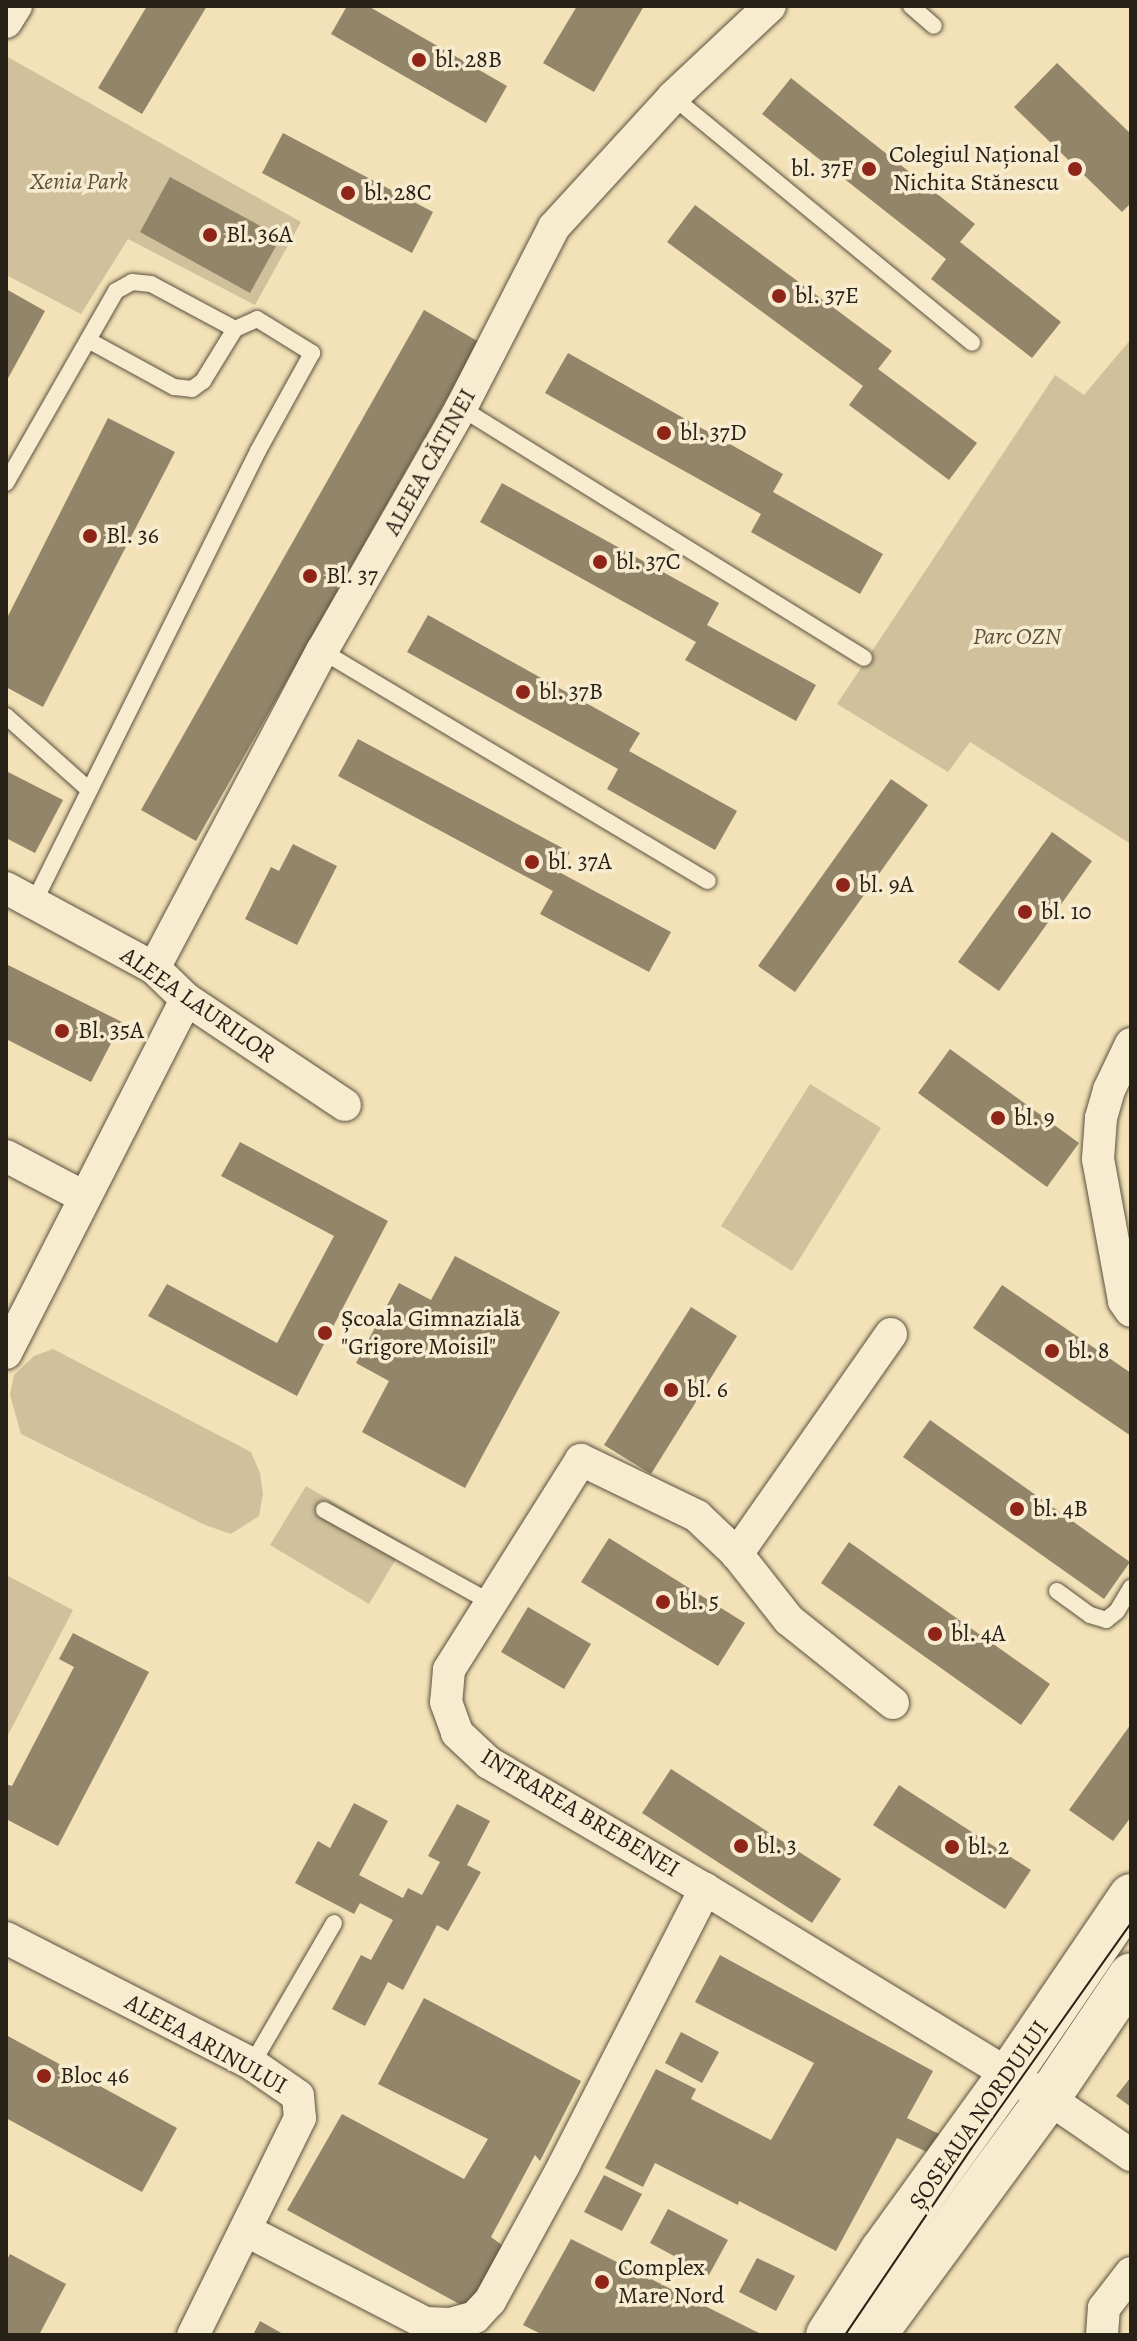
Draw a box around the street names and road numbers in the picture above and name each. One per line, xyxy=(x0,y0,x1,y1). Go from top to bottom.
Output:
street label: ALEEA CĂTINEI xyxy=(378,384,482,540)
street label: ALEEA LAURILOR xyxy=(115,941,281,1069)
street label: INTRAREA BREBENEI xyxy=(475,1742,685,1884)
street label: ALEEA ARINULUI xyxy=(120,1988,292,2100)
street label: ȘOSEAUA NORDULUI xyxy=(903,2015,1055,2215)

